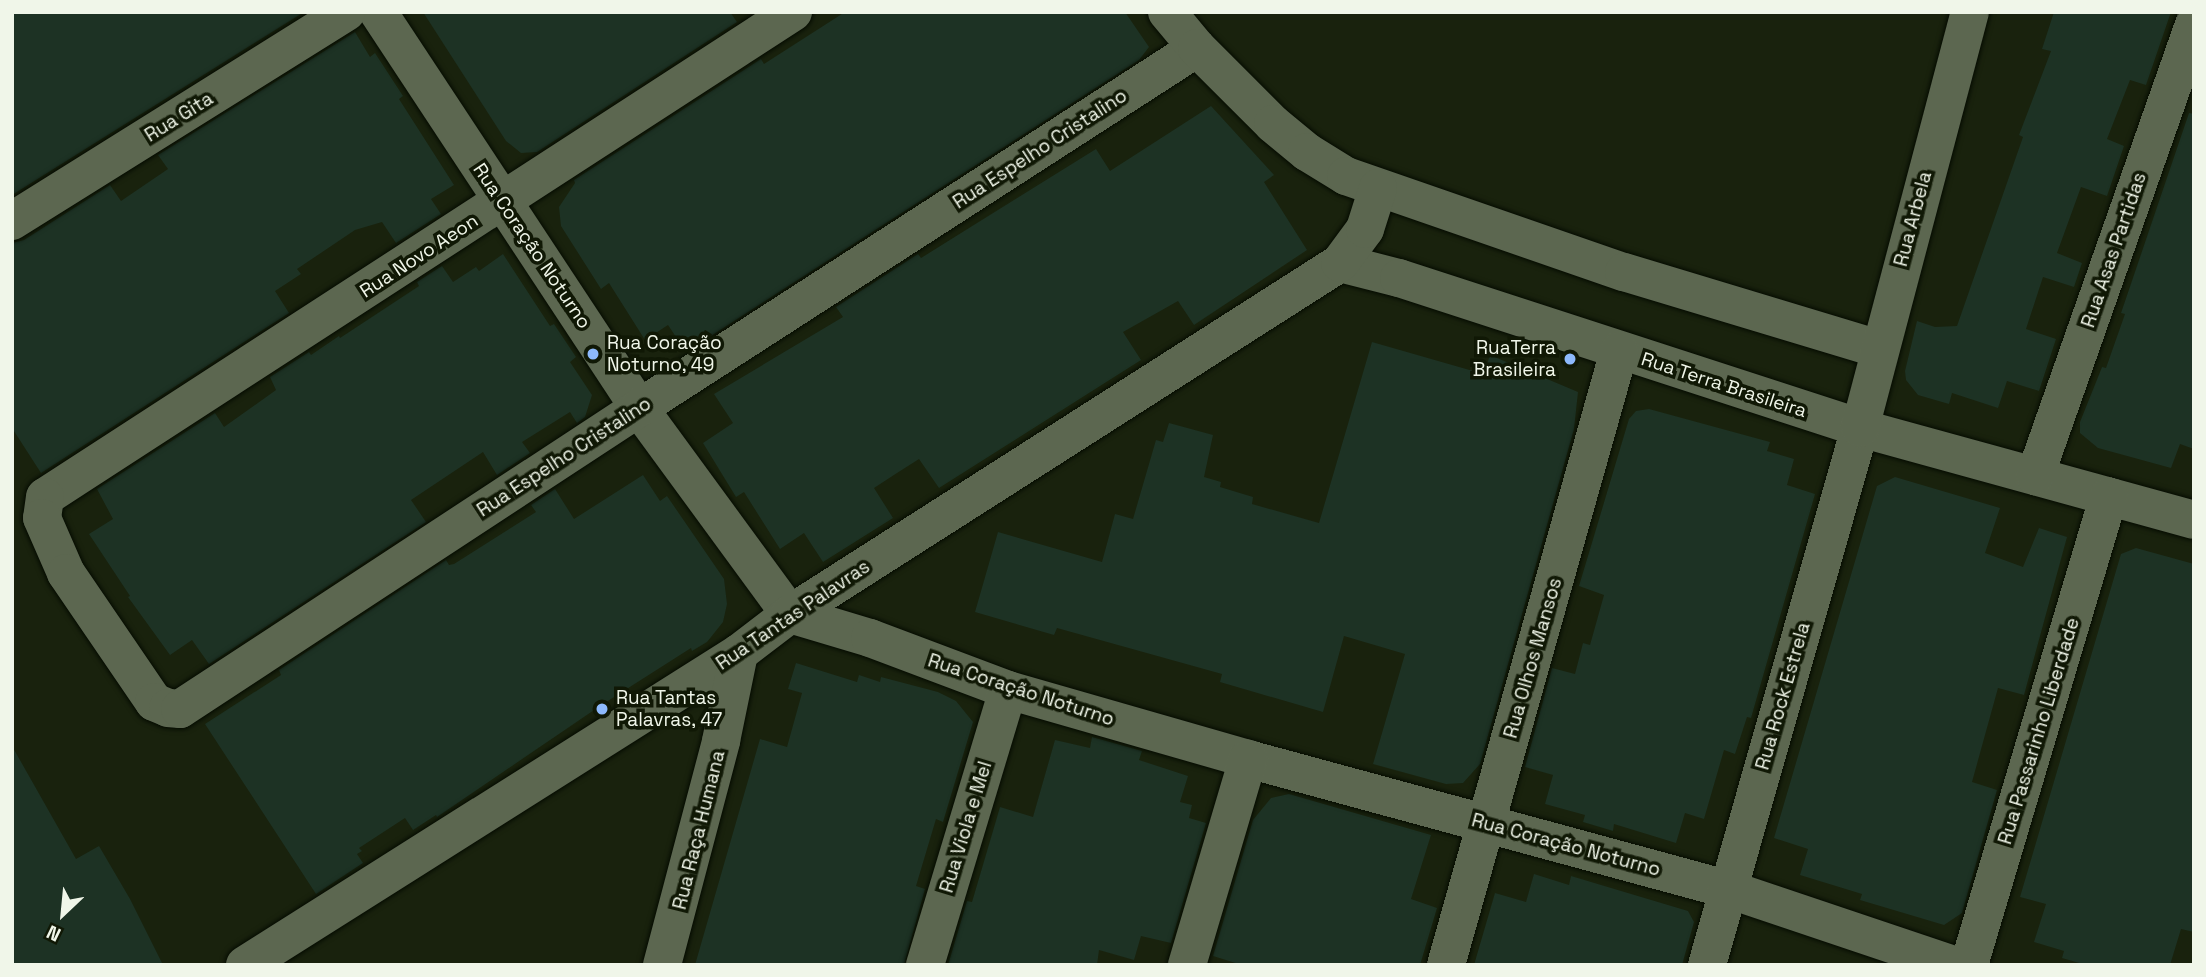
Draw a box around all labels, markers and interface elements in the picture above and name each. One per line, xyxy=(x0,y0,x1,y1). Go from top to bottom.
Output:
street label: Rua Espelho Cristalino xyxy=(949,84,1131,214)
street label: Rua Gita xyxy=(141,87,217,147)
street label: Rua Coração Noturno xyxy=(468,159,596,333)
street label: Rua Arbela xyxy=(1889,169,1937,269)
street label: Rua Asas Partidas xyxy=(2077,169,2151,331)
street label: Rua Novo Aeon xyxy=(356,209,482,303)
place label: Rua Coração Noturno, 49 xyxy=(607,332,722,376)
place label: RuaTerra Brasileira xyxy=(1473,337,1556,381)
marker: Rua Coração Noturno, 49 xyxy=(585,346,601,362)
street label: Rua Terra Brasileira xyxy=(1638,347,1810,423)
marker: RuaTerra Brasileira xyxy=(1562,351,1578,367)
street label: Rua Espelho Cristalino xyxy=(473,392,655,522)
street label: Rua Tantas Palavras xyxy=(712,555,874,675)
street label: Rua Olhos Mansos xyxy=(1499,575,1567,741)
street label: Rua Passarinho Liberdade xyxy=(1994,615,2084,847)
street label: Rua Rock Estrela xyxy=(1751,620,1815,772)
street label: Rua Coração Noturno xyxy=(925,649,1117,731)
place label: Rua Tantas Palavras, 47 xyxy=(616,687,723,731)
marker: Rua Tantas Palavras, 47 xyxy=(594,701,610,717)
street label: Rua Raça Humana xyxy=(668,748,730,912)
street label: Rua Viola e Mel xyxy=(935,758,997,896)
street label: Rua Coração Noturno xyxy=(1469,809,1663,881)
north arrow xyxy=(28,879,98,949)
text: N xyxy=(42,919,65,947)

